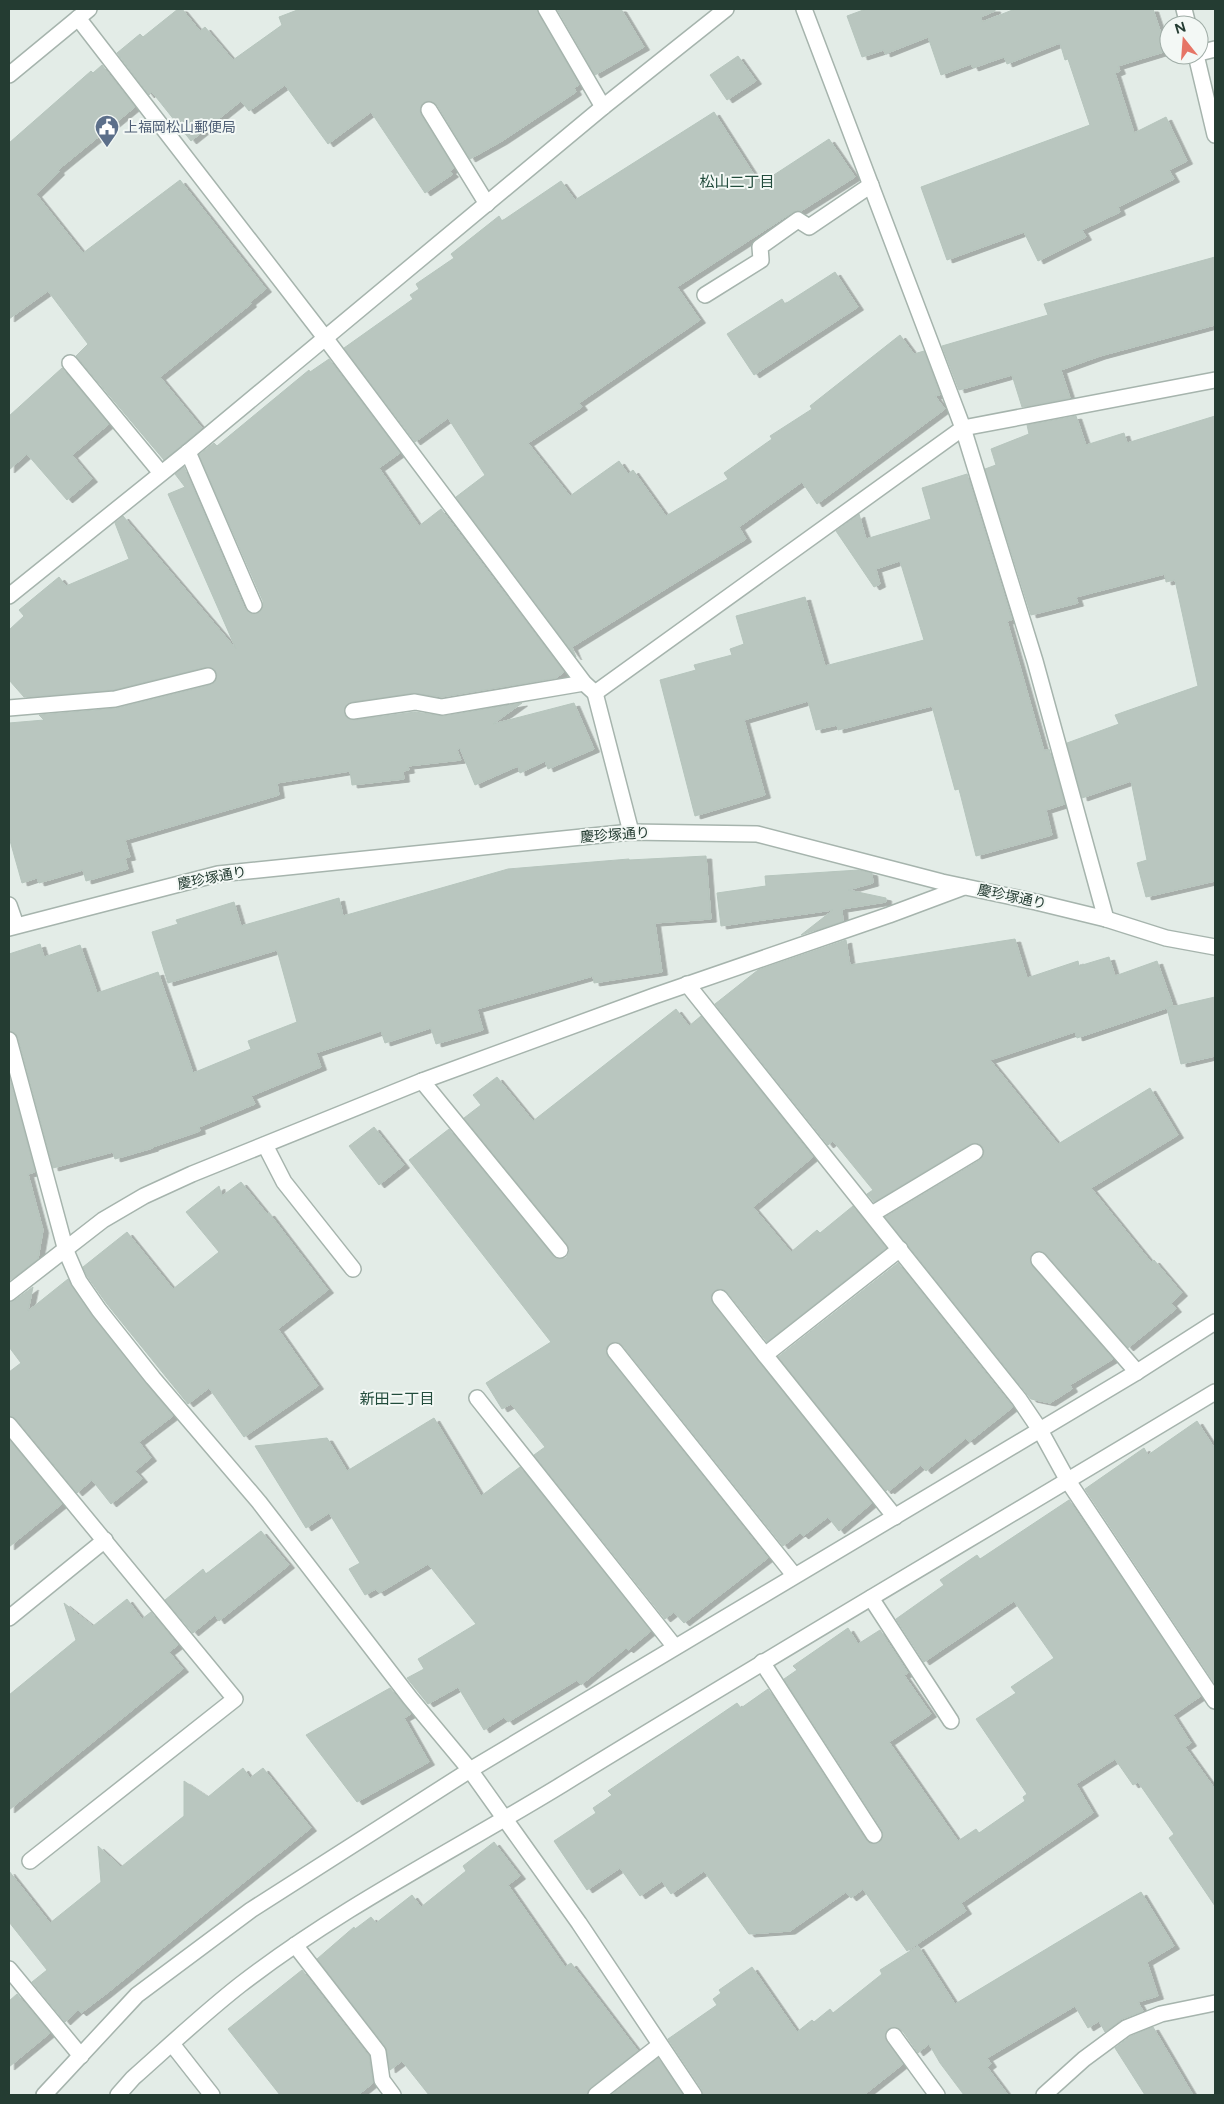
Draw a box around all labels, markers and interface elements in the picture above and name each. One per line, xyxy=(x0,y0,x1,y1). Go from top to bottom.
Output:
north arrow xyxy=(1159,15,1209,65)
text: N xyxy=(1173,18,1188,38)
public building icon: 上福岡松山郵便局 xyxy=(94,114,120,148)
place label: 上福岡松山郵便局 xyxy=(124,119,236,136)
district label: 松山二丁目 xyxy=(699,173,775,191)
street label: 慶珍塚通り xyxy=(579,824,651,846)
street label: 慶珍塚通り xyxy=(176,863,248,893)
street label: 慶珍塚通り xyxy=(976,881,1048,913)
district label: 新田二丁目 xyxy=(359,1390,435,1408)

